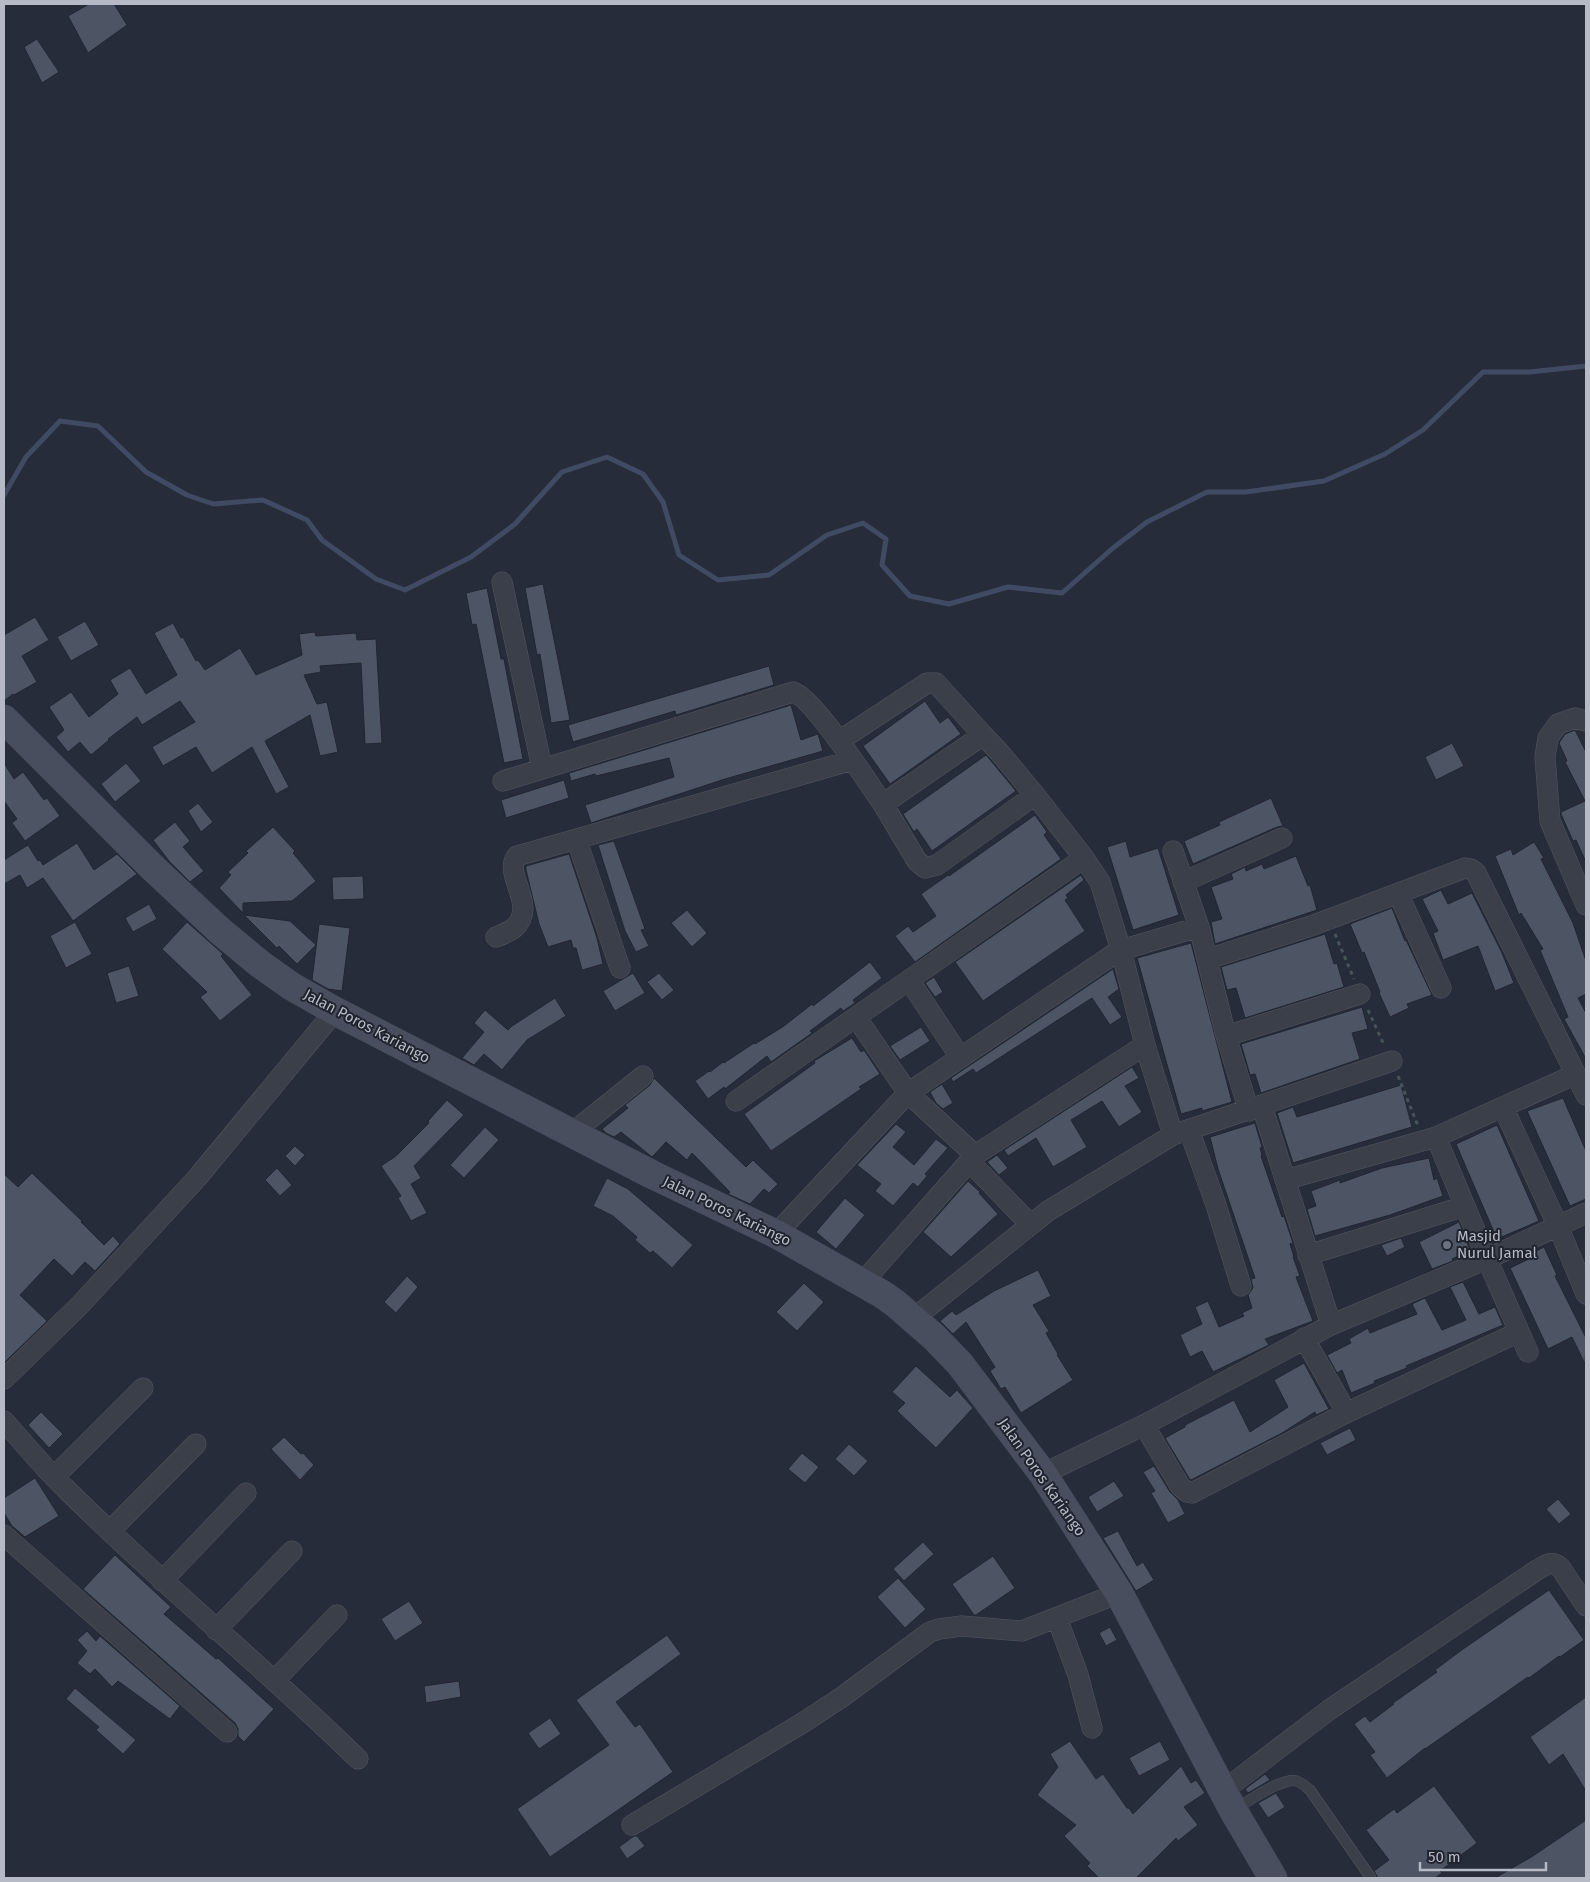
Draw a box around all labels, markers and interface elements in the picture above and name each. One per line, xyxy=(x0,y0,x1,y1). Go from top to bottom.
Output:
street label: Jalan Poros Kariango xyxy=(301,985,433,1067)
street label: Jalan Poros Kariango xyxy=(660,1172,794,1250)
place label: Masjid Nurul Jamal xyxy=(1457,1227,1537,1262)
marker: Masjid Nurul Jamal xyxy=(1441,1239,1453,1251)
street label: Jalan Poros Kariango xyxy=(994,1414,1090,1540)
scale bar xyxy=(1420,1840,1546,1872)
text: 50 m xyxy=(1428,1848,1461,1866)

